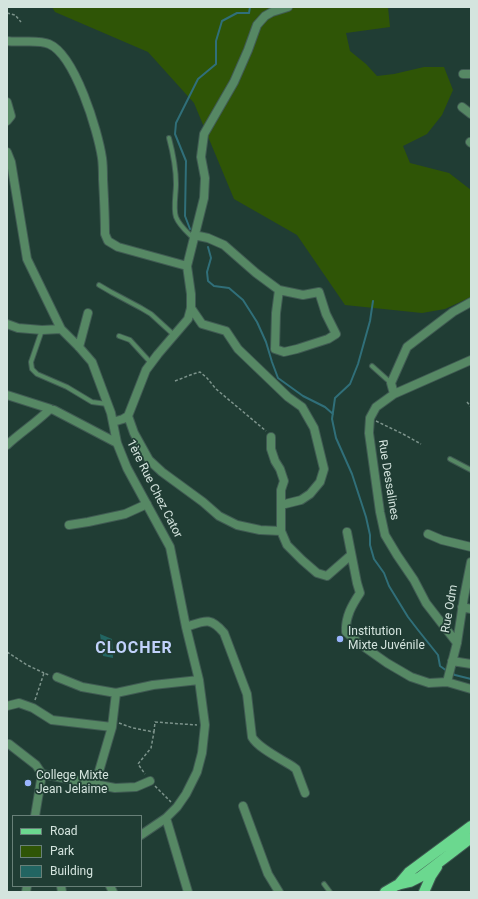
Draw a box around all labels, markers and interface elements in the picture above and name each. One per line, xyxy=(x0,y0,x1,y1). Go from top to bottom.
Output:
street label: 1ère Rue Chez Cator xyxy=(123,437,185,541)
street label: Rue Dessalines xyxy=(375,439,401,521)
street label: Rue Odm xyxy=(439,584,461,634)
place label: Institution Mixte Juvénile xyxy=(348,625,425,653)
marker: Institution Mixte Juvénile xyxy=(335,634,345,644)
district label: CLOCHER xyxy=(95,639,173,659)
place label: College Mixte Jean Jelaime xyxy=(36,769,109,797)
marker: College Mixte Jean Jelaime xyxy=(23,778,33,788)
legend xyxy=(12,815,142,887)
text: Road xyxy=(50,824,78,838)
text: Park xyxy=(50,844,74,858)
text: Building xyxy=(50,864,93,878)

